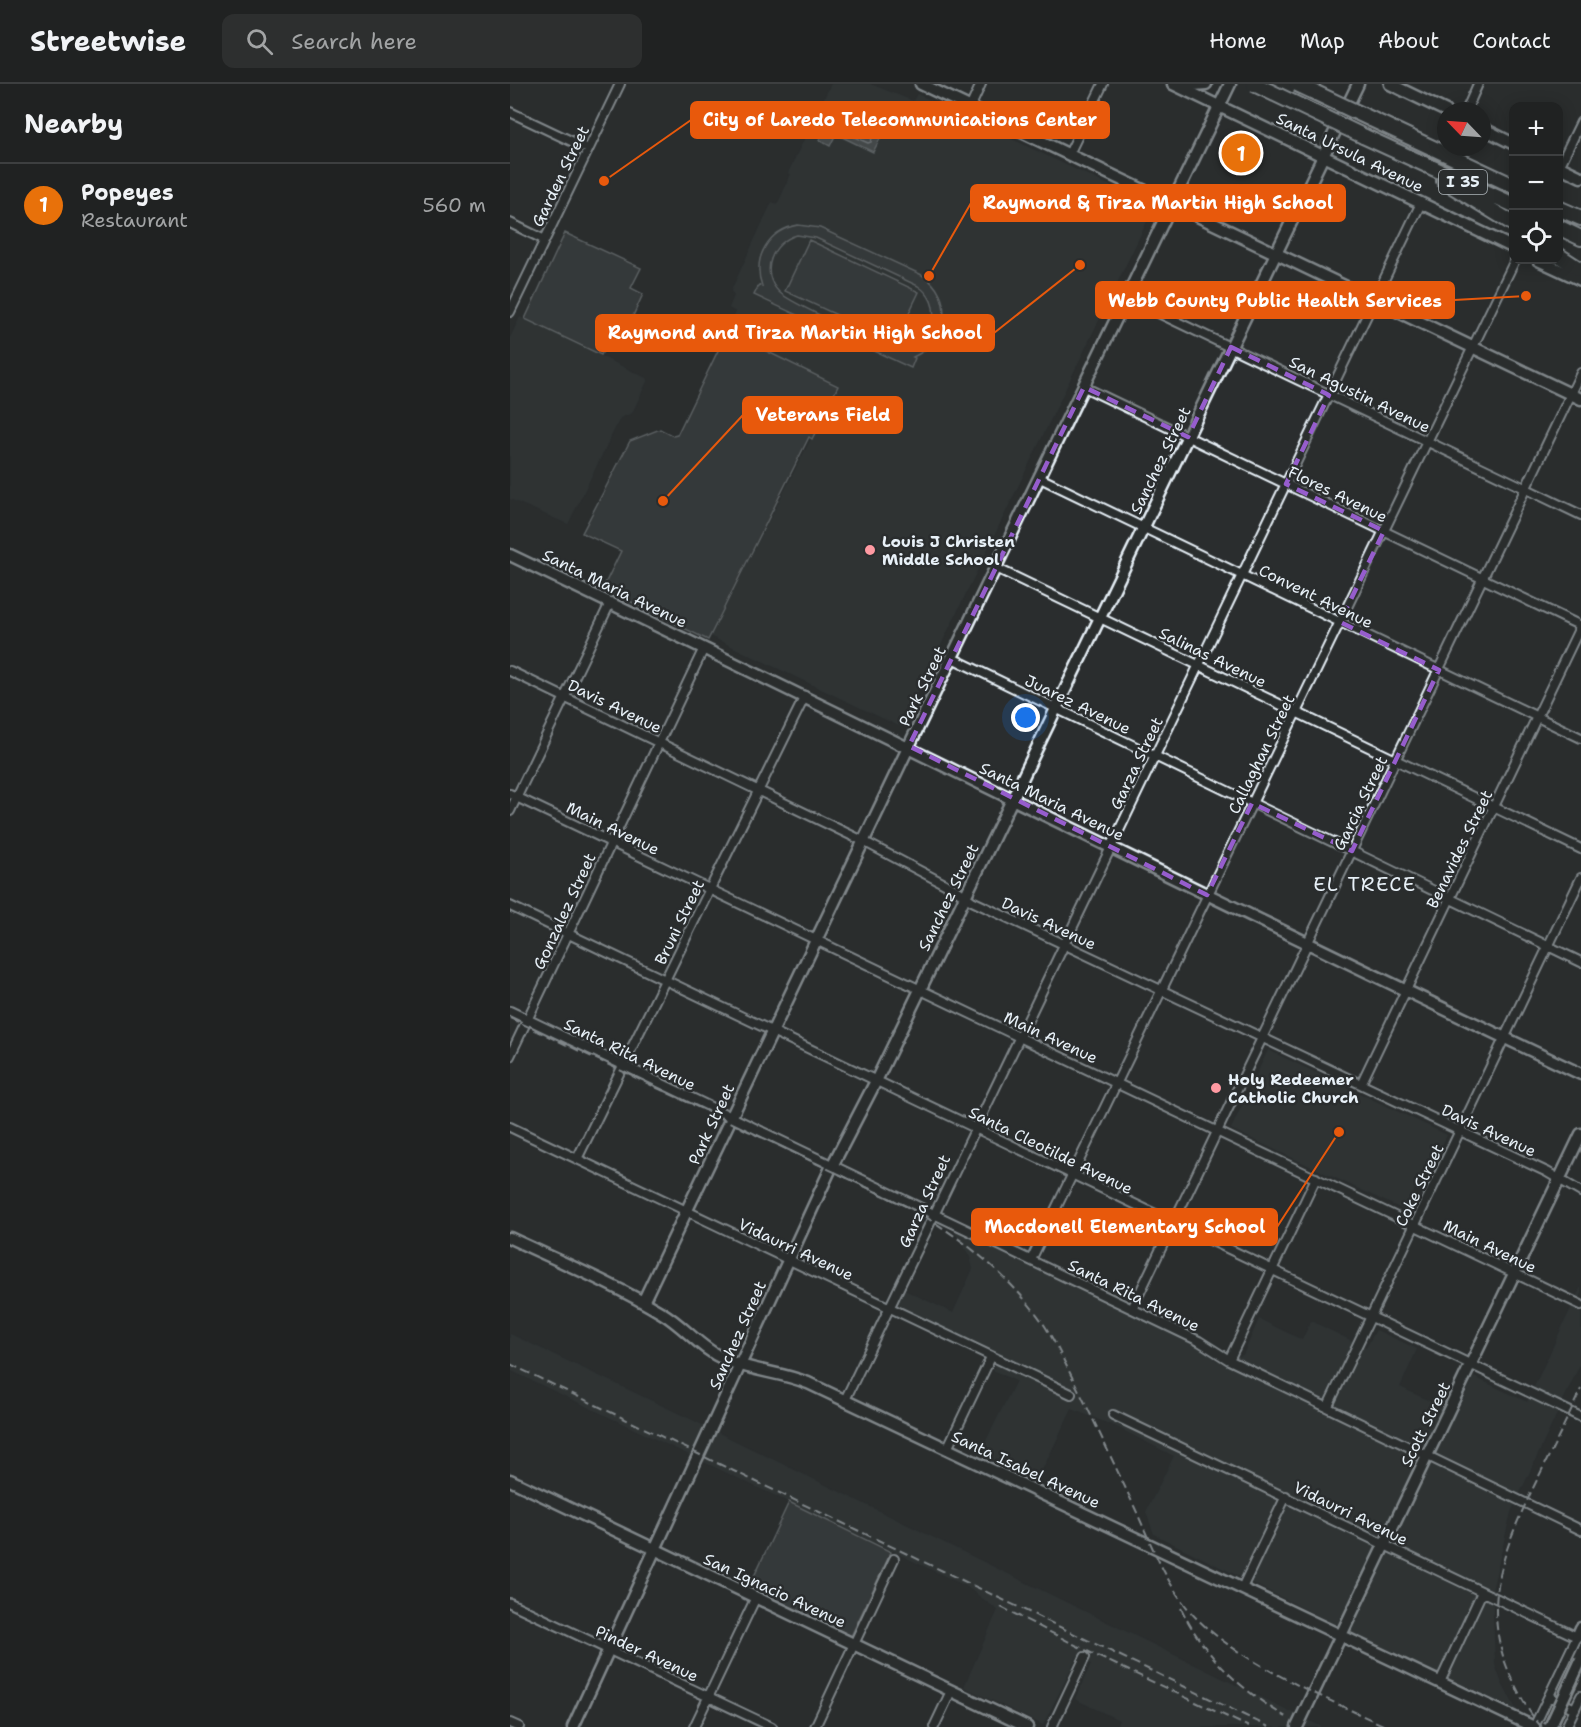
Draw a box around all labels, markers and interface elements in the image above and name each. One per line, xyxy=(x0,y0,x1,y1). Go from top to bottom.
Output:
search box xyxy=(222,14,642,68)
text: Streetwise xyxy=(30,22,186,60)
icon: search xyxy=(243,25,276,58)
text: Search here xyxy=(291,27,417,56)
text: Home xyxy=(1209,27,1267,55)
text: Map xyxy=(1300,27,1345,55)
text: About xyxy=(1378,27,1439,55)
text: Contact xyxy=(1472,27,1551,55)
callout: City of Laredo Telecommunications Center xyxy=(691,102,1109,138)
north arrow xyxy=(1437,102,1491,156)
map controls xyxy=(1509,102,1563,264)
button: + xyxy=(1509,102,1563,156)
text: Nearby xyxy=(24,106,123,141)
text: City of Laredo Telecommunications Center xyxy=(703,108,1098,132)
street label: Santa Ursula Avenue xyxy=(1273,108,1427,197)
street label: Garden Street xyxy=(527,122,594,230)
pin: 1 xyxy=(1222,130,1260,176)
button: − xyxy=(1509,156,1563,210)
road number: I 35 xyxy=(1439,170,1487,194)
text: Popeyes xyxy=(81,178,173,207)
callout: Raymond & Tirza Martin High School xyxy=(971,185,1345,221)
text: Raymond & Tirza Martin High School xyxy=(983,191,1333,215)
text: 1 xyxy=(39,192,48,218)
text: 560 m xyxy=(423,192,486,218)
text: Restaurant xyxy=(81,207,188,233)
button: locate xyxy=(1509,210,1563,264)
callout: Webb County Public Health Services xyxy=(1096,282,1454,318)
text: Webb County Public Health Services xyxy=(1108,289,1442,313)
callout: Raymond and Tirza Martin High School xyxy=(596,315,994,351)
text: Raymond and Tirza Martin High School xyxy=(608,321,982,345)
street label: San Agustin Avenue xyxy=(1286,351,1434,438)
callout: Veterans Field xyxy=(743,397,902,433)
text: Veterans Field xyxy=(756,403,890,427)
street label: Sanchez Street xyxy=(1125,403,1195,517)
street label: Flores Avenue xyxy=(1285,461,1391,528)
place label: Louis J Christen Middle School xyxy=(882,531,1015,570)
marker: Louis J Christen Middle School xyxy=(863,543,877,557)
street label: Santa Maria Avenue xyxy=(539,544,691,633)
street label: Convent Avenue xyxy=(1255,560,1376,633)
street label: Salinas Avenue xyxy=(1156,622,1270,693)
street label: Park Street xyxy=(894,643,951,730)
street label: Juarez Avenue xyxy=(1021,670,1134,739)
street label: Davis Avenue xyxy=(564,675,665,738)
street label: Callaghan Street xyxy=(1223,691,1300,818)
your location xyxy=(1011,703,1040,732)
street label: Garza Street xyxy=(1105,713,1168,813)
street label: Garcia Street xyxy=(1328,752,1392,854)
street label: Santa Maria Avenue xyxy=(976,757,1128,846)
street label: Benavides Street xyxy=(1422,786,1497,912)
street label: Main Avenue xyxy=(563,797,663,860)
street label: Sanchez Street xyxy=(913,840,983,954)
street label: Gonzalez Street xyxy=(528,850,601,973)
district label: EL TRECE xyxy=(1313,871,1417,897)
street label: Bruni Street xyxy=(650,876,709,968)
street label: Davis Avenue xyxy=(998,892,1100,955)
street label: Main Avenue xyxy=(1000,1007,1101,1068)
street label: Santa Rita Avenue xyxy=(560,1013,699,1095)
place label: Holy Redeemer Catholic Church xyxy=(1228,1069,1359,1108)
street label: Park Street xyxy=(684,1080,739,1168)
marker: Holy Redeemer Catholic Church xyxy=(1209,1081,1223,1095)
street label: Davis Avenue xyxy=(1438,1099,1540,1162)
street label: Santa Cleotilde Avenue xyxy=(965,1102,1136,1199)
street label: Coke Street xyxy=(1390,1141,1448,1230)
street label: Garza Street xyxy=(894,1151,955,1251)
callout: Macdonell Elementary School xyxy=(972,1209,1277,1245)
street label: Vidaurri Avenue xyxy=(735,1214,857,1285)
text: Macdonell Elementary School xyxy=(984,1215,1266,1239)
street label: Main Avenue xyxy=(1440,1215,1540,1278)
street label: Santa Rita Avenue xyxy=(1064,1254,1203,1336)
street label: Sanchez Street xyxy=(704,1278,771,1393)
street label: Scott Street xyxy=(1396,1378,1455,1470)
street label: Santa Isabel Avenue xyxy=(948,1426,1103,1513)
street label: Vidaurri Avenue xyxy=(1290,1477,1411,1550)
street label: San Ignacio Avenue xyxy=(700,1548,849,1633)
street label: Pinder Avenue xyxy=(592,1620,702,1687)

